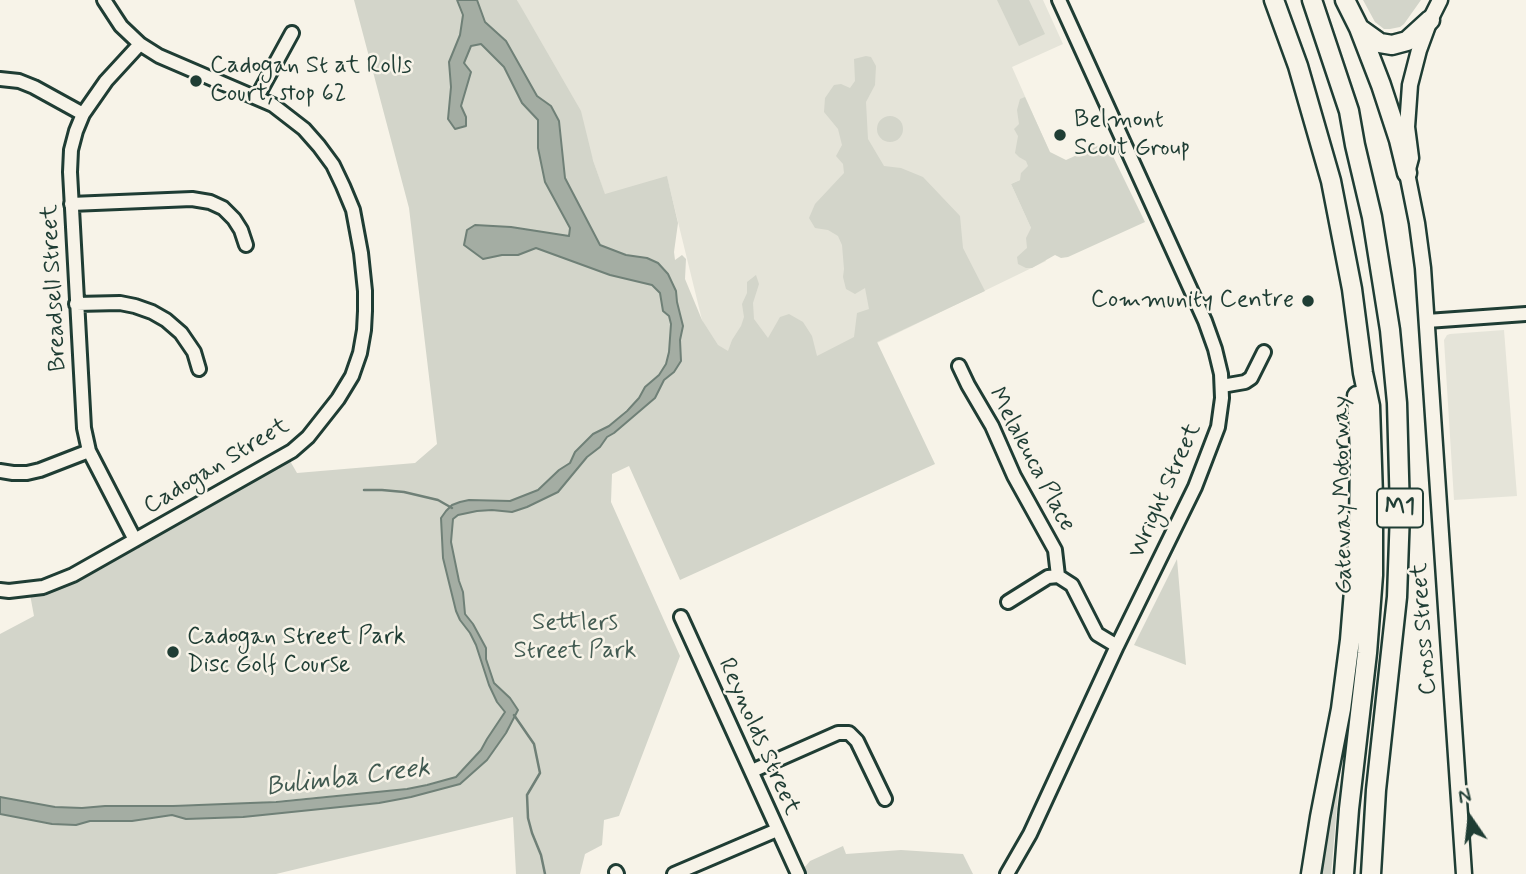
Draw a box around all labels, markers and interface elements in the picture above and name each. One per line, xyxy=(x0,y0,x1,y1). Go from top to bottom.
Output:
place label: Cadogan St at Rolls Court, stop 62 xyxy=(210,53,412,109)
marker: Cadogan St at Rolls Court, stop 62 xyxy=(188,73,204,89)
place label: Belmont Scout Group xyxy=(1074,107,1190,163)
marker: Belmont Scout Group xyxy=(1052,127,1068,143)
street label: Breadsell Street xyxy=(36,204,74,372)
place label: Community Centre xyxy=(1091,287,1294,315)
marker: Community Centre xyxy=(1300,293,1316,309)
street label: Melaleuca Place xyxy=(981,383,1081,537)
street label: Gateway Motorway xyxy=(1328,395,1360,595)
street label: Cadogan Street xyxy=(139,412,295,522)
street label: Wright Street xyxy=(1123,419,1209,563)
road number: M1 xyxy=(1377,488,1423,528)
street label: Cross Street xyxy=(1406,562,1444,696)
park label: Settlers Street Park xyxy=(514,610,636,666)
place label: Cadogan Street Park Disc Golf Course xyxy=(187,624,406,680)
marker: Cadogan Street Park Disc Golf Course xyxy=(165,644,181,660)
street label: Reynolds Street xyxy=(711,654,805,820)
water label: Bulimba Creek xyxy=(264,753,432,805)
north arrow xyxy=(1435,783,1505,853)
text: N xyxy=(1456,783,1474,811)

